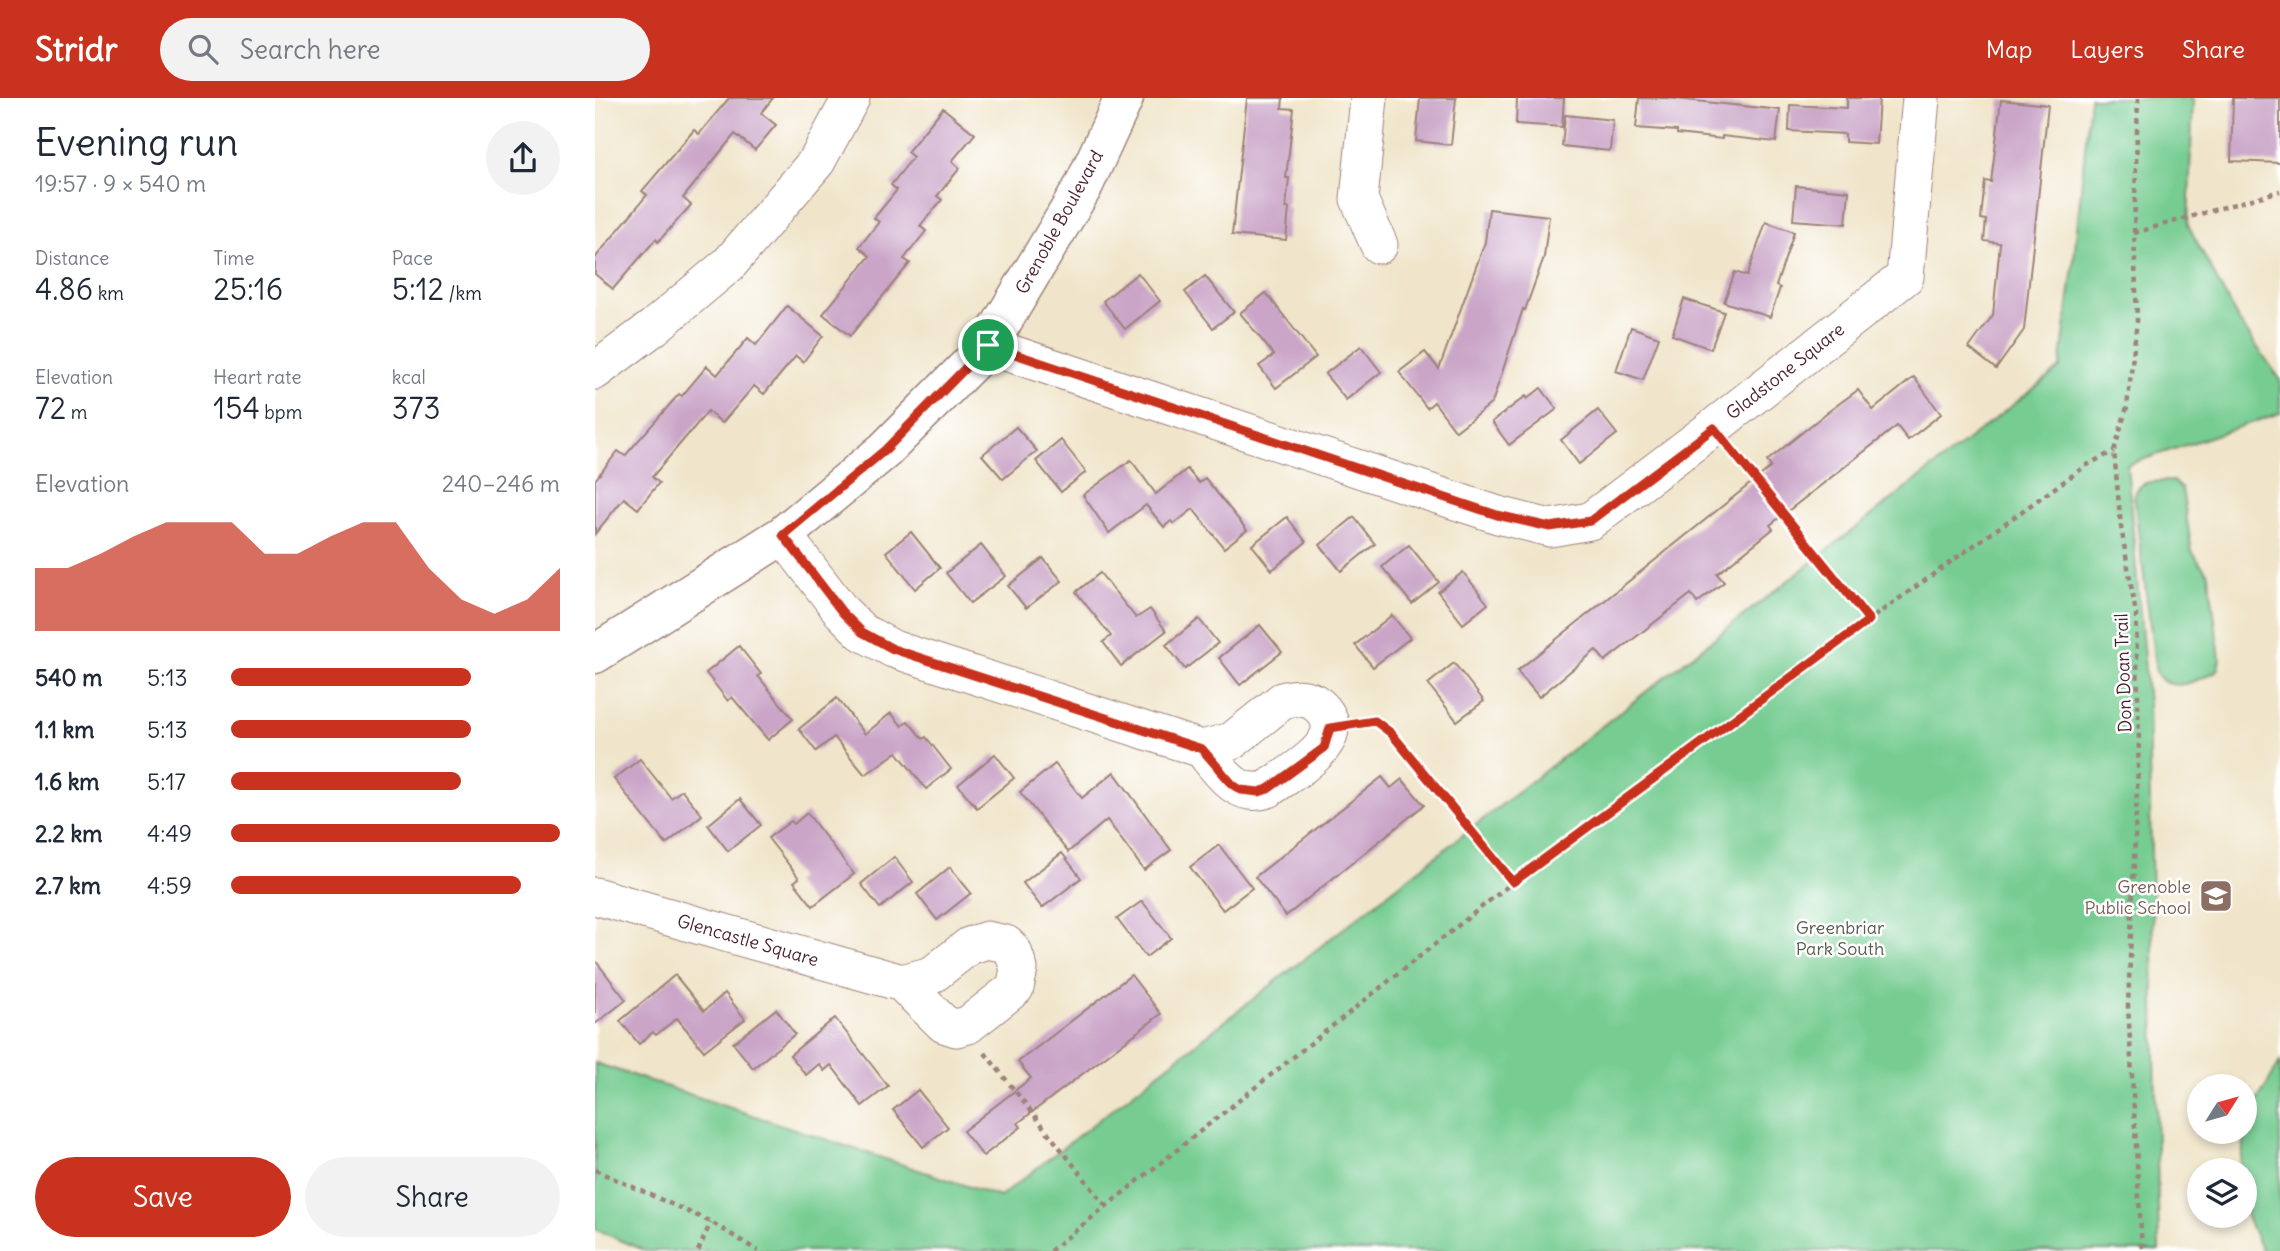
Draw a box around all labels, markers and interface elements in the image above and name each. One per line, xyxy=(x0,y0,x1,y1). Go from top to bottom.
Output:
search box xyxy=(160,18,650,81)
text: Stridr xyxy=(35,28,118,70)
icon: search xyxy=(184,30,222,68)
text: Search here xyxy=(240,33,381,66)
text: Map xyxy=(1986,34,2032,64)
text: Layers xyxy=(2070,34,2144,64)
text: Share xyxy=(2182,34,2245,64)
text: Evening run xyxy=(35,119,238,166)
button: share xyxy=(486,121,560,195)
street label: Grenoble Boulevard xyxy=(1010,146,1108,298)
text: 19:57 · 9 × 540 m xyxy=(35,169,206,198)
text: Distance xyxy=(35,246,109,270)
text: Time xyxy=(213,246,254,270)
text: Pace xyxy=(392,246,433,270)
text: 4.86 xyxy=(35,270,93,308)
text: 25:16 xyxy=(213,270,283,308)
text: 5:12 xyxy=(392,270,444,308)
text: km xyxy=(93,281,124,305)
text: /km xyxy=(444,281,482,305)
pin xyxy=(958,315,1018,375)
street label: Gladstone Square xyxy=(1721,318,1849,424)
icon: arrive xyxy=(969,326,1007,364)
text: Elevation xyxy=(35,365,113,389)
text: Heart rate xyxy=(213,365,301,389)
text: kcal xyxy=(392,365,426,389)
text: 72 xyxy=(35,389,66,427)
text: 154 xyxy=(213,389,260,427)
text: 373 xyxy=(392,389,440,427)
text: m xyxy=(66,400,87,424)
text: bpm xyxy=(260,400,302,424)
text: Elevation xyxy=(35,469,129,498)
text: 240–246 m xyxy=(442,469,560,498)
street label: Don Doan Trail xyxy=(2109,613,2137,733)
text: 540 m xyxy=(35,663,102,692)
text: 5:13 xyxy=(147,663,188,692)
text: 1.1 km xyxy=(35,715,94,744)
text: 5:13 xyxy=(147,715,188,744)
text: 1.6 km xyxy=(35,767,100,796)
text: 5:17 xyxy=(147,767,186,796)
text: 2.2 km xyxy=(35,819,102,848)
text: 4:49 xyxy=(147,819,192,848)
text: 2.7 km xyxy=(35,871,101,900)
text: 4:59 xyxy=(147,871,192,900)
place label: Grenoble Public School xyxy=(2084,875,2191,919)
school or university icon: Grenoble Public School xyxy=(2197,877,2235,915)
street label: Glencastle Square xyxy=(675,909,821,971)
park label: Greenbriar Park South xyxy=(1796,916,1885,960)
north arrow xyxy=(2187,1074,2257,1144)
map controls xyxy=(2187,1074,2257,1228)
button: Save xyxy=(35,1157,291,1237)
button: Share xyxy=(305,1157,560,1237)
button: layers xyxy=(2187,1158,2257,1228)

